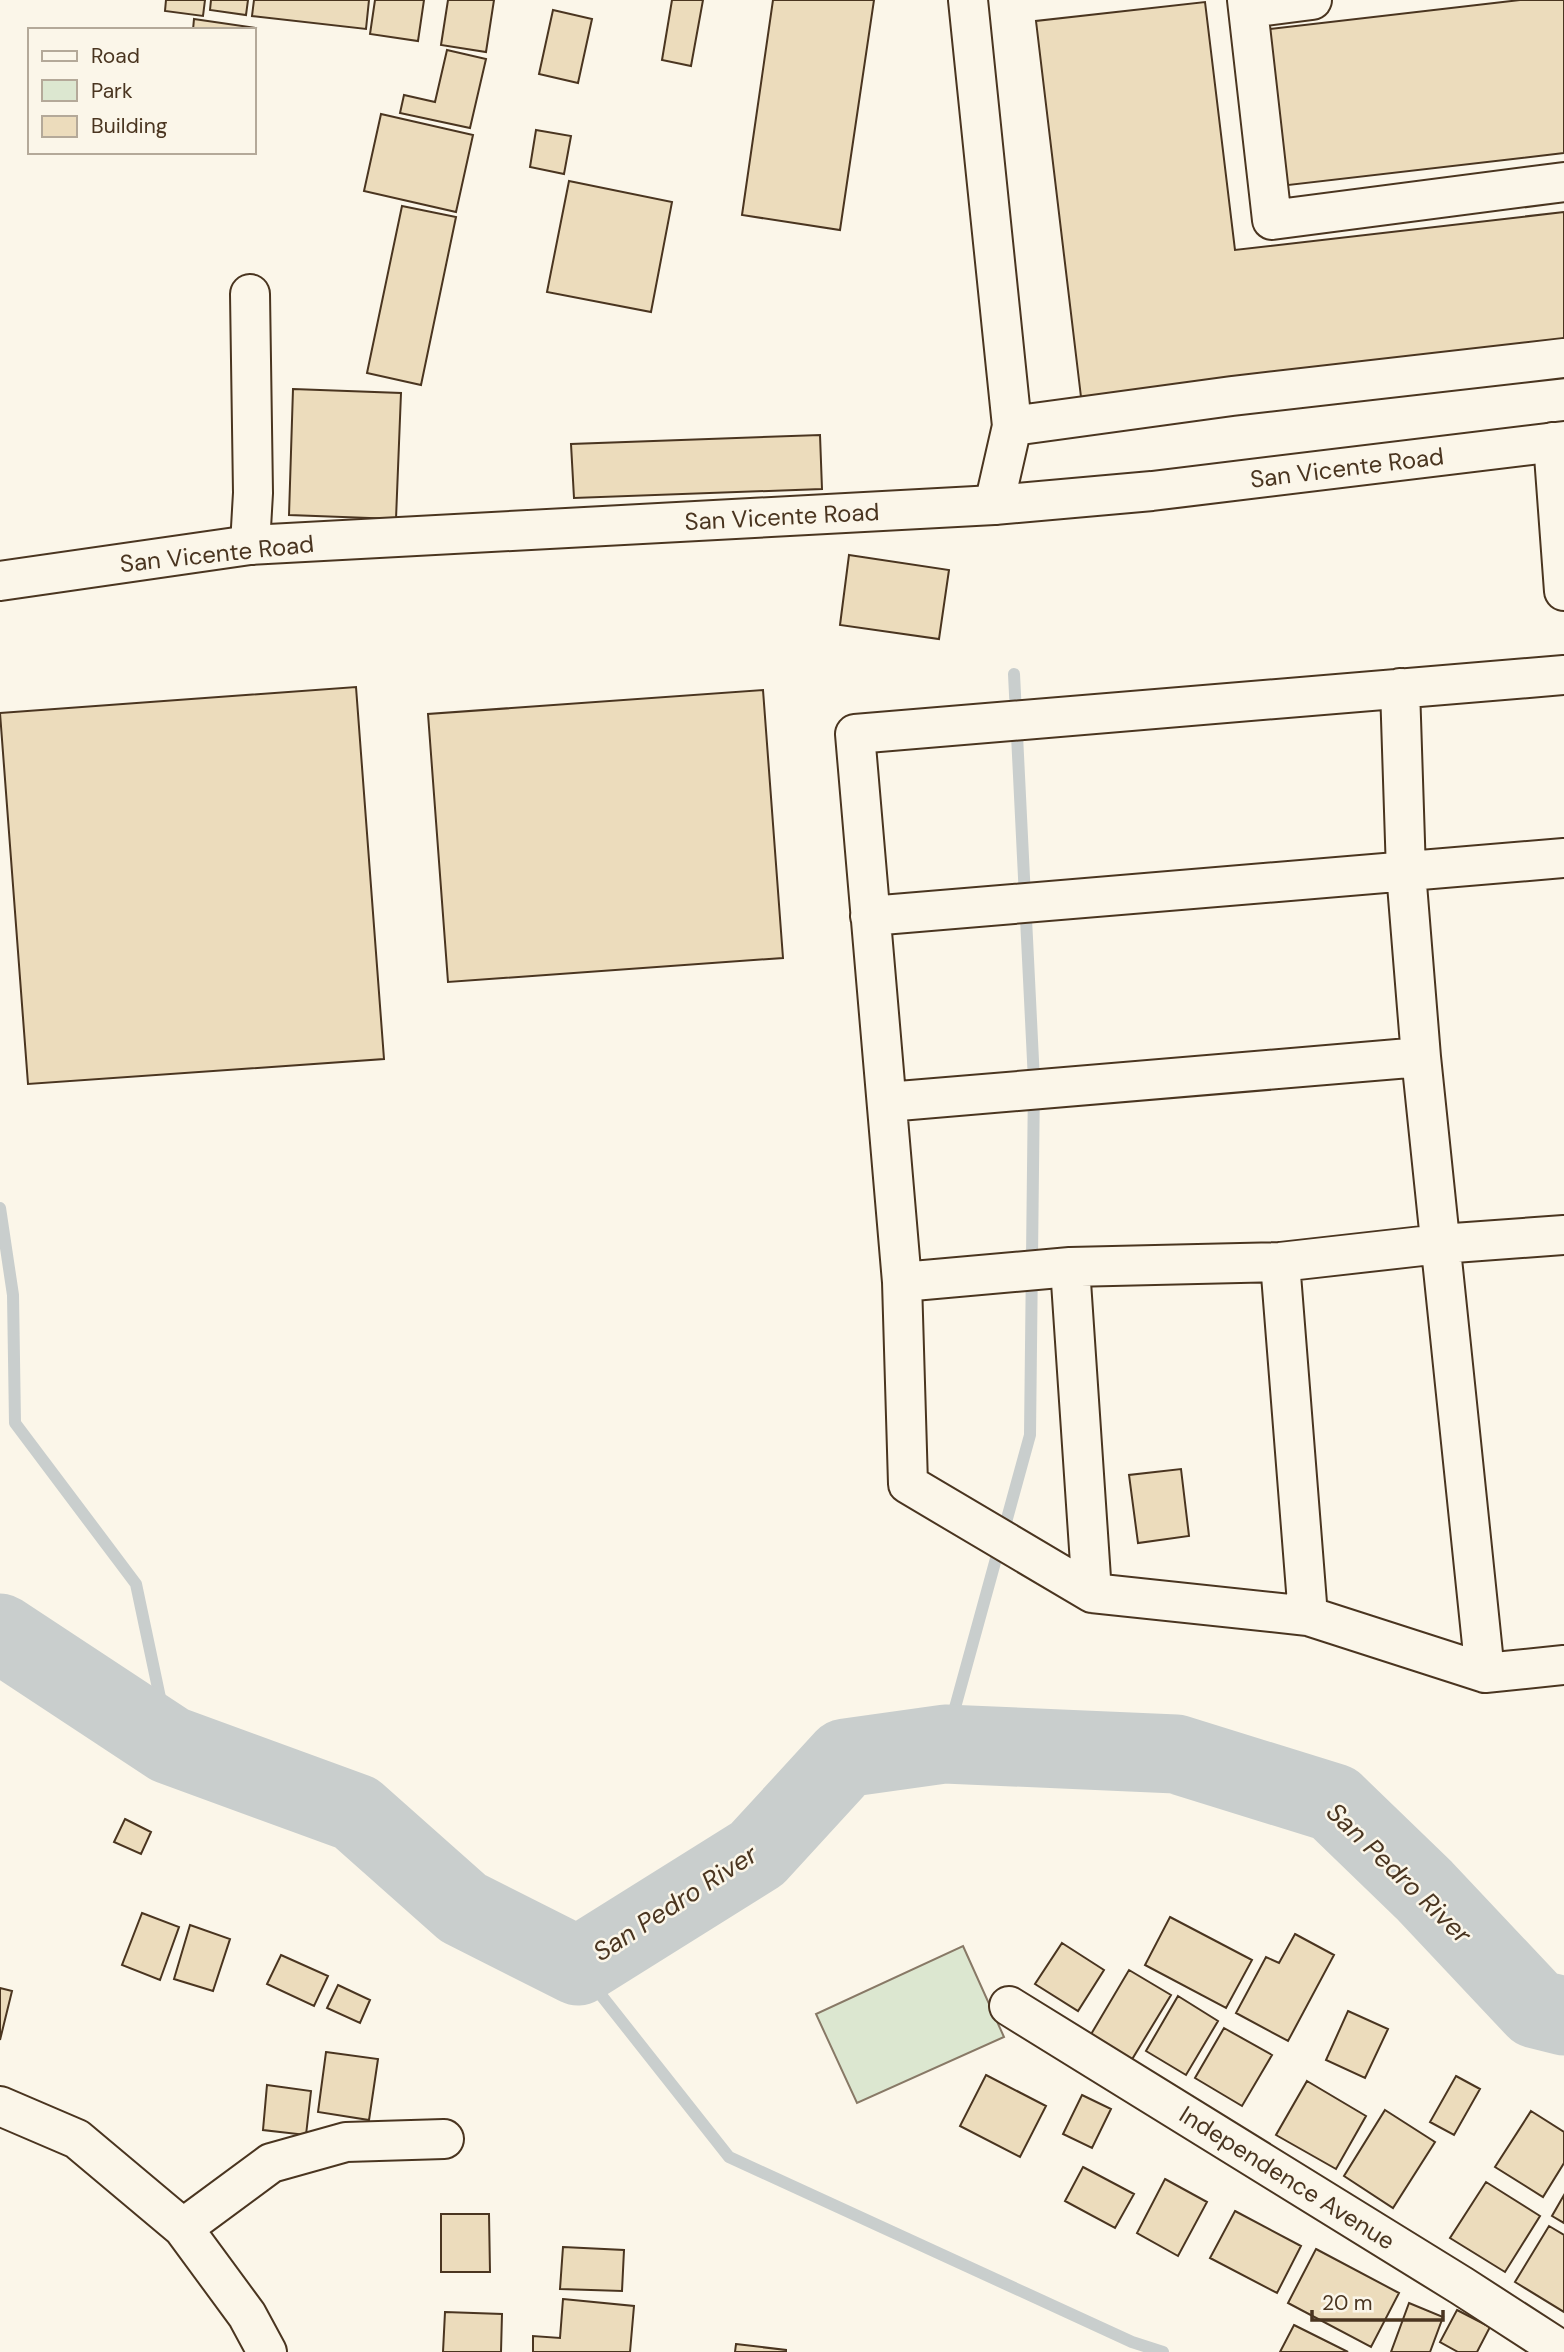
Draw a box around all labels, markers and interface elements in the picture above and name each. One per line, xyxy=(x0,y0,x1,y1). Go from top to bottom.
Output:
legend xyxy=(28,28,256,154)
text: Road xyxy=(91,42,140,70)
text: Park xyxy=(91,77,133,105)
text: Building xyxy=(91,112,168,140)
street label: San Vicente Road xyxy=(1248,440,1446,495)
street label: San Vicente Road xyxy=(684,496,880,537)
street label: San Vicente Road xyxy=(118,528,316,579)
water label: San Pedro River xyxy=(1319,1795,1480,1952)
water label: San Pedro River xyxy=(586,1836,765,1969)
street label: Independence Avenue xyxy=(1174,2099,1401,2257)
scale bar xyxy=(1312,2278,1443,2322)
text: 20 m xyxy=(1322,2289,1373,2317)

